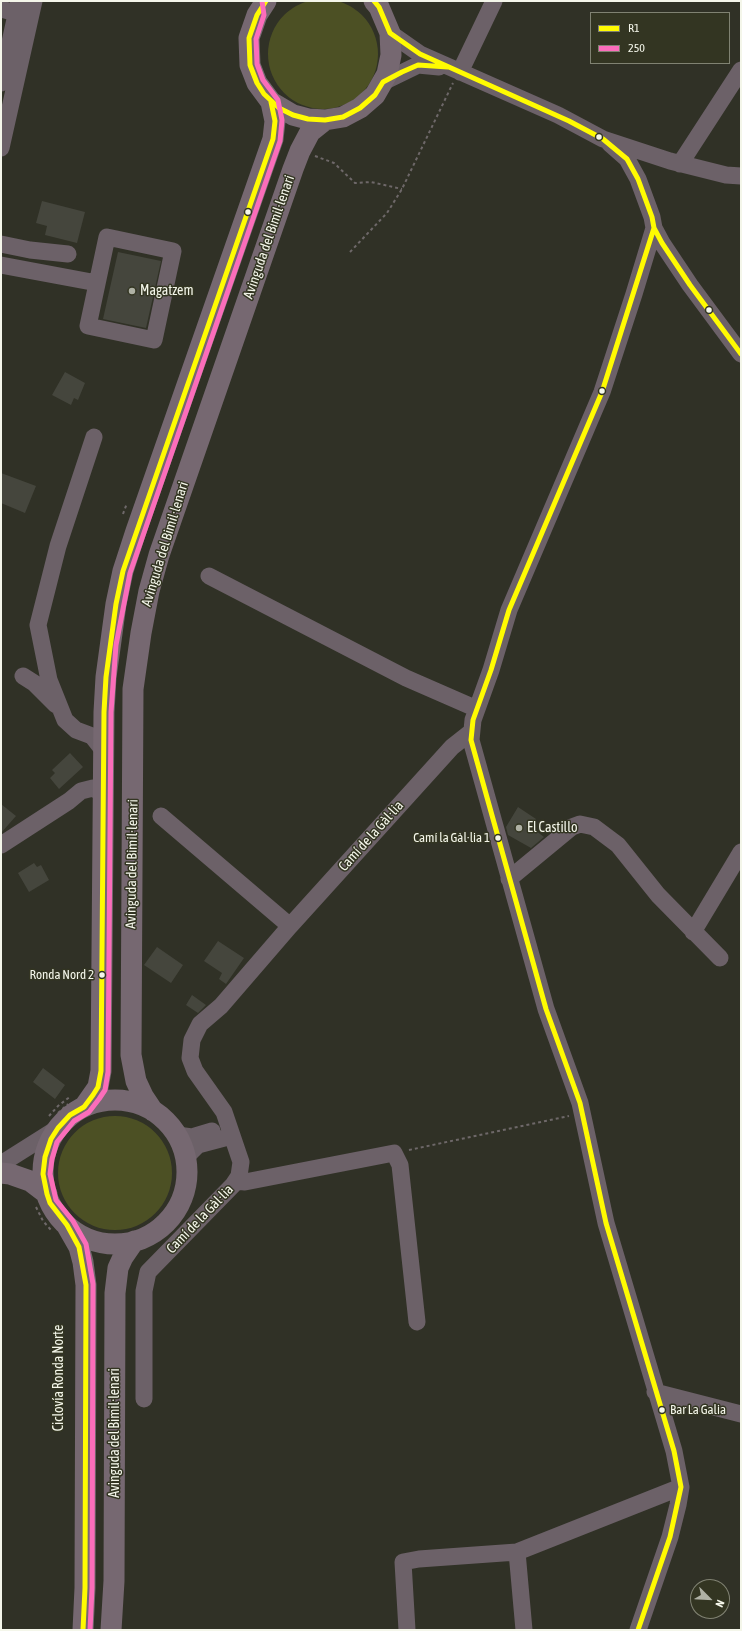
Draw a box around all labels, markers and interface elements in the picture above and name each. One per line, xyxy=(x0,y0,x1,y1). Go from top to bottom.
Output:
legend xyxy=(590,12,730,64)
text: R1 xyxy=(628,21,640,35)
text: 250 xyxy=(628,41,645,55)
unlabelled marker xyxy=(594,132,604,142)
street label: Avinguda del Bimil·lenari xyxy=(240,173,298,301)
unlabelled marker xyxy=(243,207,253,217)
place label: Magatzem xyxy=(140,283,194,299)
marker: Magatzem xyxy=(127,286,137,296)
unlabelled marker xyxy=(704,305,714,315)
unlabelled marker xyxy=(597,386,607,396)
street label: Avinguda del Bimil·lenari xyxy=(138,480,192,608)
street label: Camí de la Gàl·lia xyxy=(335,797,407,875)
street label: Avinguda del Bimil·lenari xyxy=(122,799,142,929)
place label: El Castillo xyxy=(527,820,577,836)
marker: El Castillo xyxy=(514,823,524,833)
place label: Camí la Gàl·lia 1 xyxy=(413,830,490,846)
marker: Camí la Gàl·lia 1 xyxy=(493,833,503,843)
place label: Ronda Nord 2 xyxy=(29,967,94,983)
marker: Ronda Nord 2 xyxy=(97,970,107,980)
street label: Camí de la Gàl·lia xyxy=(163,1181,237,1257)
street label: Ciclovía Ronda Norte xyxy=(51,1325,67,1431)
street label: Avinguda del Bimil·lenari xyxy=(107,1368,123,1498)
place label: Bar La Galia xyxy=(670,1402,726,1418)
marker: Bar La Galia xyxy=(657,1405,667,1415)
north arrow xyxy=(690,1579,730,1619)
text: N xyxy=(713,1598,727,1609)

